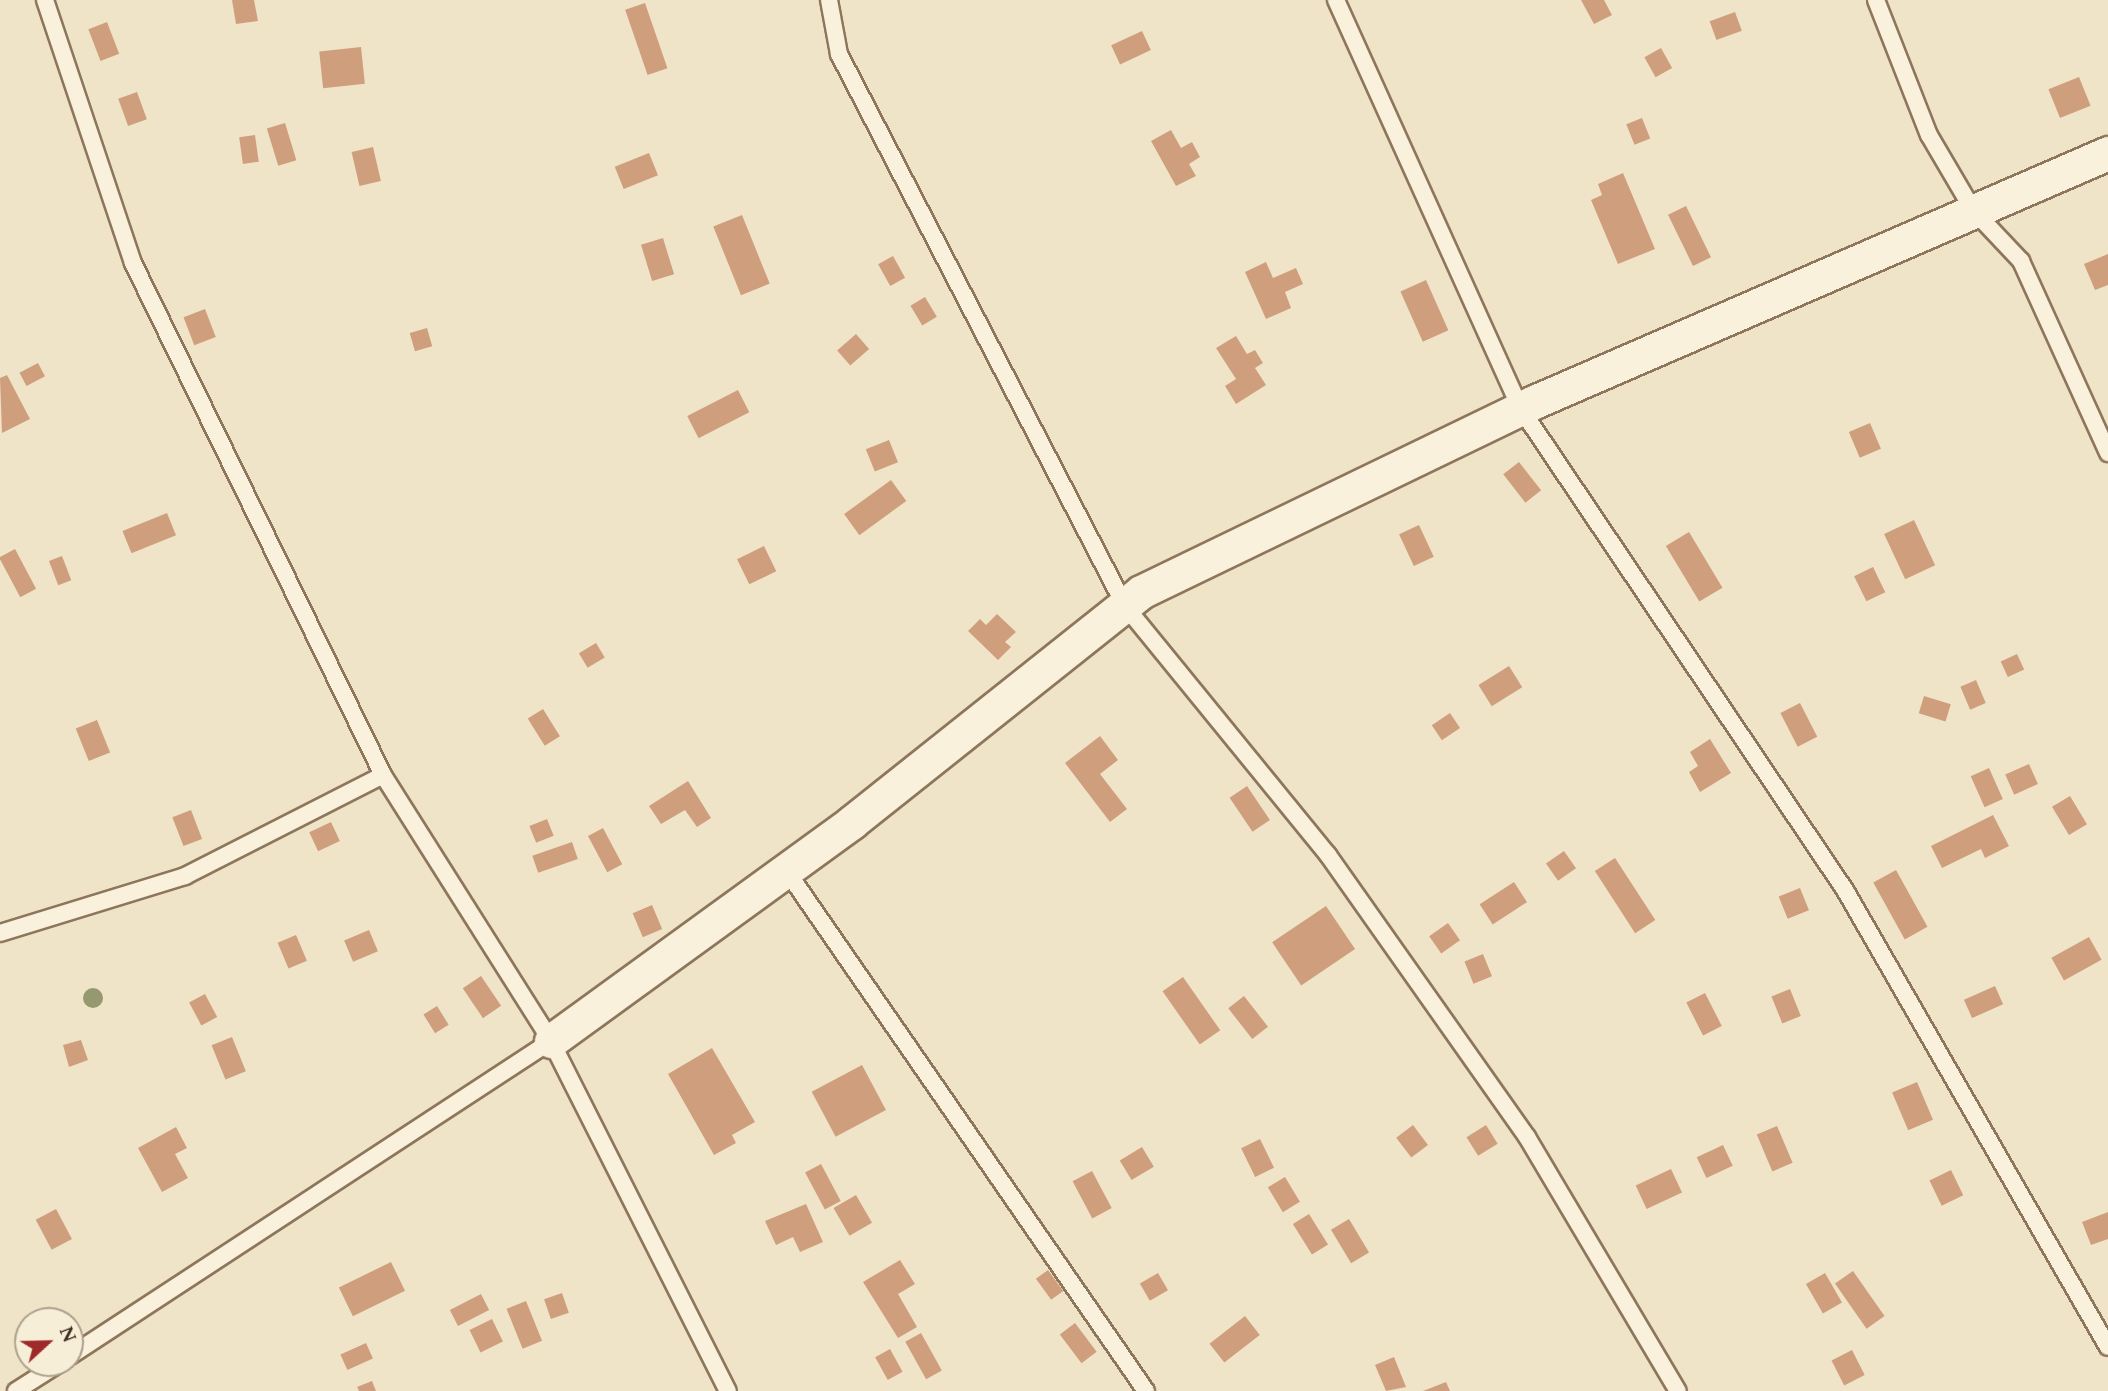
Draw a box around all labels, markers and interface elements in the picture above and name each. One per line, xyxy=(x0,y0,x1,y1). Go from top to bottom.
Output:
north arrow xyxy=(14,1307,84,1377)
text: N xyxy=(51,1322,83,1347)

